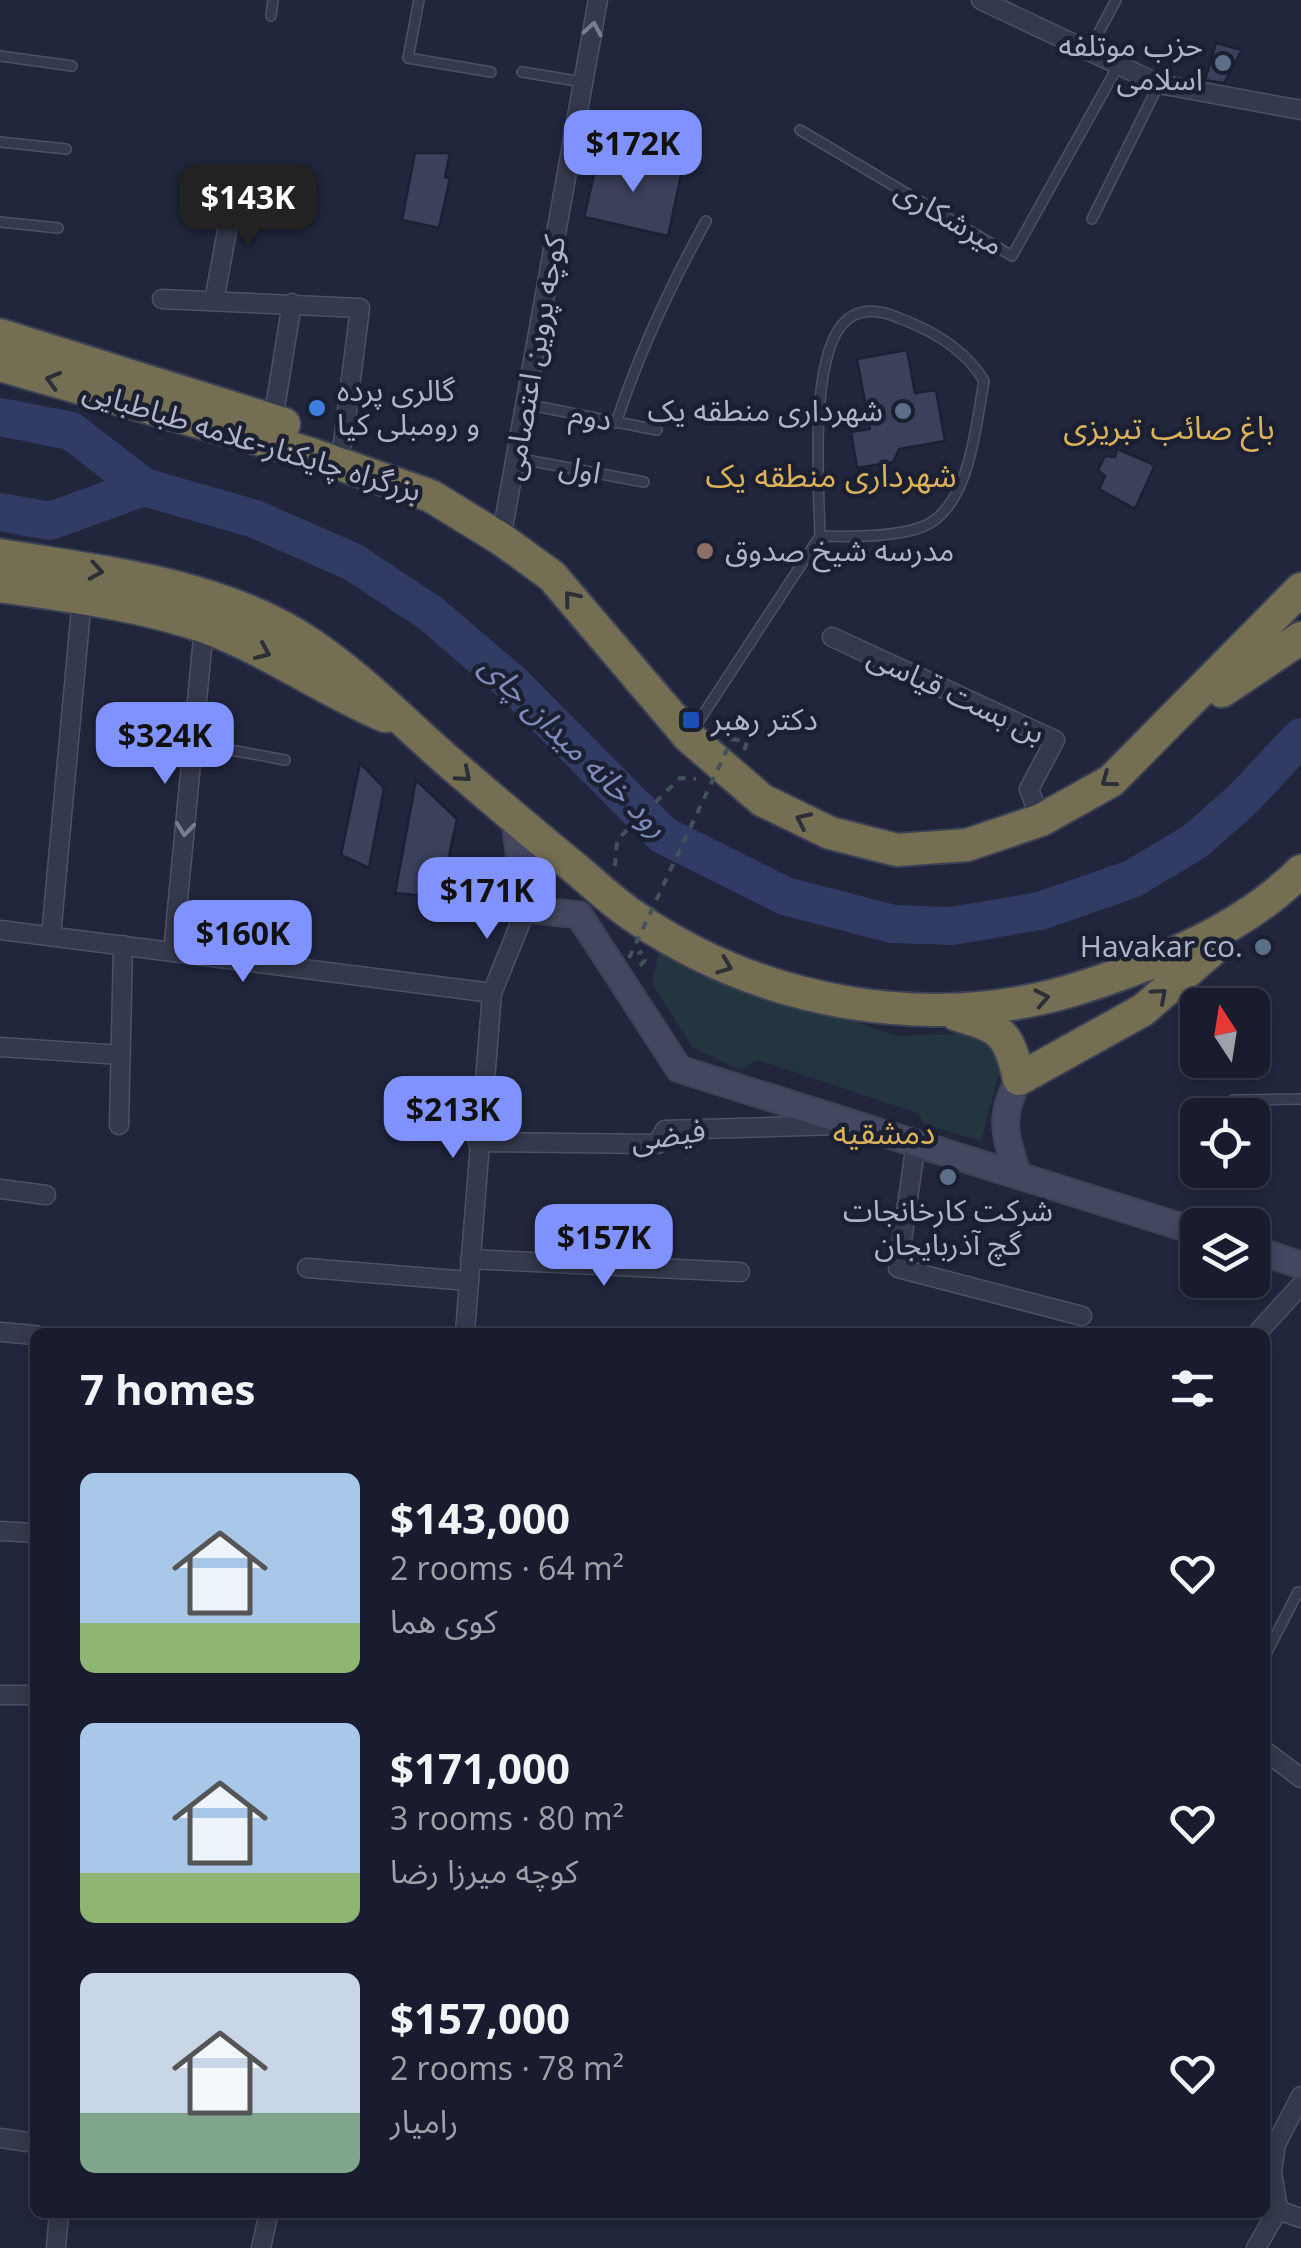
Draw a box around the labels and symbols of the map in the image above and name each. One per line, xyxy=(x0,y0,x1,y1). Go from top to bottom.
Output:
one-way arrow xyxy=(582,21,603,37)
place label: حزب موتلفه اسلامی xyxy=(1059,24,1203,99)
marker: حزب موتلفه اسلامی xyxy=(1212,52,1234,74)
pin: $172K xyxy=(563,110,703,195)
pin: $143K xyxy=(178,164,318,249)
street label: میرشکاری xyxy=(888,169,1012,264)
street label: کوچه پروین اعتصامی xyxy=(491,231,575,483)
street label: بزرگراه چایکنار-علامه طباطبایی xyxy=(78,369,427,511)
place label: گالری پرده و رومبلی کیا xyxy=(337,369,480,444)
one-way arrow xyxy=(45,371,62,392)
place label: شهرداری منطقه یک xyxy=(647,389,883,430)
street label: دوم xyxy=(566,391,616,443)
marker: گالری پرده و رومبلی کیا xyxy=(306,397,328,419)
marker: شهرداری منطقه یک xyxy=(892,400,914,422)
district label: باغ صائب تبریزی xyxy=(1063,405,1275,452)
street label: اول xyxy=(556,444,605,493)
district label: شهرداری منطقه یک xyxy=(705,453,957,496)
place label: مدرسه شیخ صدوق xyxy=(725,529,954,573)
marker: مدرسه شیخ صدوق xyxy=(694,540,716,562)
one-way arrow xyxy=(88,560,104,581)
one-way arrow xyxy=(565,591,583,609)
street label: بن بست قیاسی xyxy=(861,635,1052,753)
one-way arrow xyxy=(253,640,271,660)
water label: رود خانه میدان چای xyxy=(471,644,679,847)
place label: دکتر رهبر xyxy=(710,698,818,739)
pin: $324K xyxy=(95,702,235,787)
marker: دکتر رهبر xyxy=(680,709,702,731)
one-way arrow xyxy=(452,763,471,781)
one-way arrow xyxy=(1101,769,1119,786)
one-way arrow xyxy=(795,813,813,833)
one-way arrow xyxy=(174,821,196,837)
pin: $171K xyxy=(417,857,557,942)
pin: $160K xyxy=(173,900,313,985)
place label: Havakar co. xyxy=(1080,925,1243,966)
marker: Havakar co. xyxy=(1252,936,1274,958)
one-way arrow xyxy=(715,954,733,974)
one-way arrow xyxy=(1034,988,1051,1009)
north arrow xyxy=(1180,988,1270,1078)
one-way arrow xyxy=(1148,989,1166,1007)
pin: $213K xyxy=(383,1076,523,1161)
street label: فیضی xyxy=(627,1108,708,1161)
district label: دمشقیه xyxy=(833,1110,935,1153)
marker: شرکت کارخانجات گچ آذربایجان xyxy=(937,1166,959,1188)
place label: شرکت کارخانجات گچ آذربایجان xyxy=(843,1189,1053,1267)
pin: $157K xyxy=(534,1204,674,1289)

